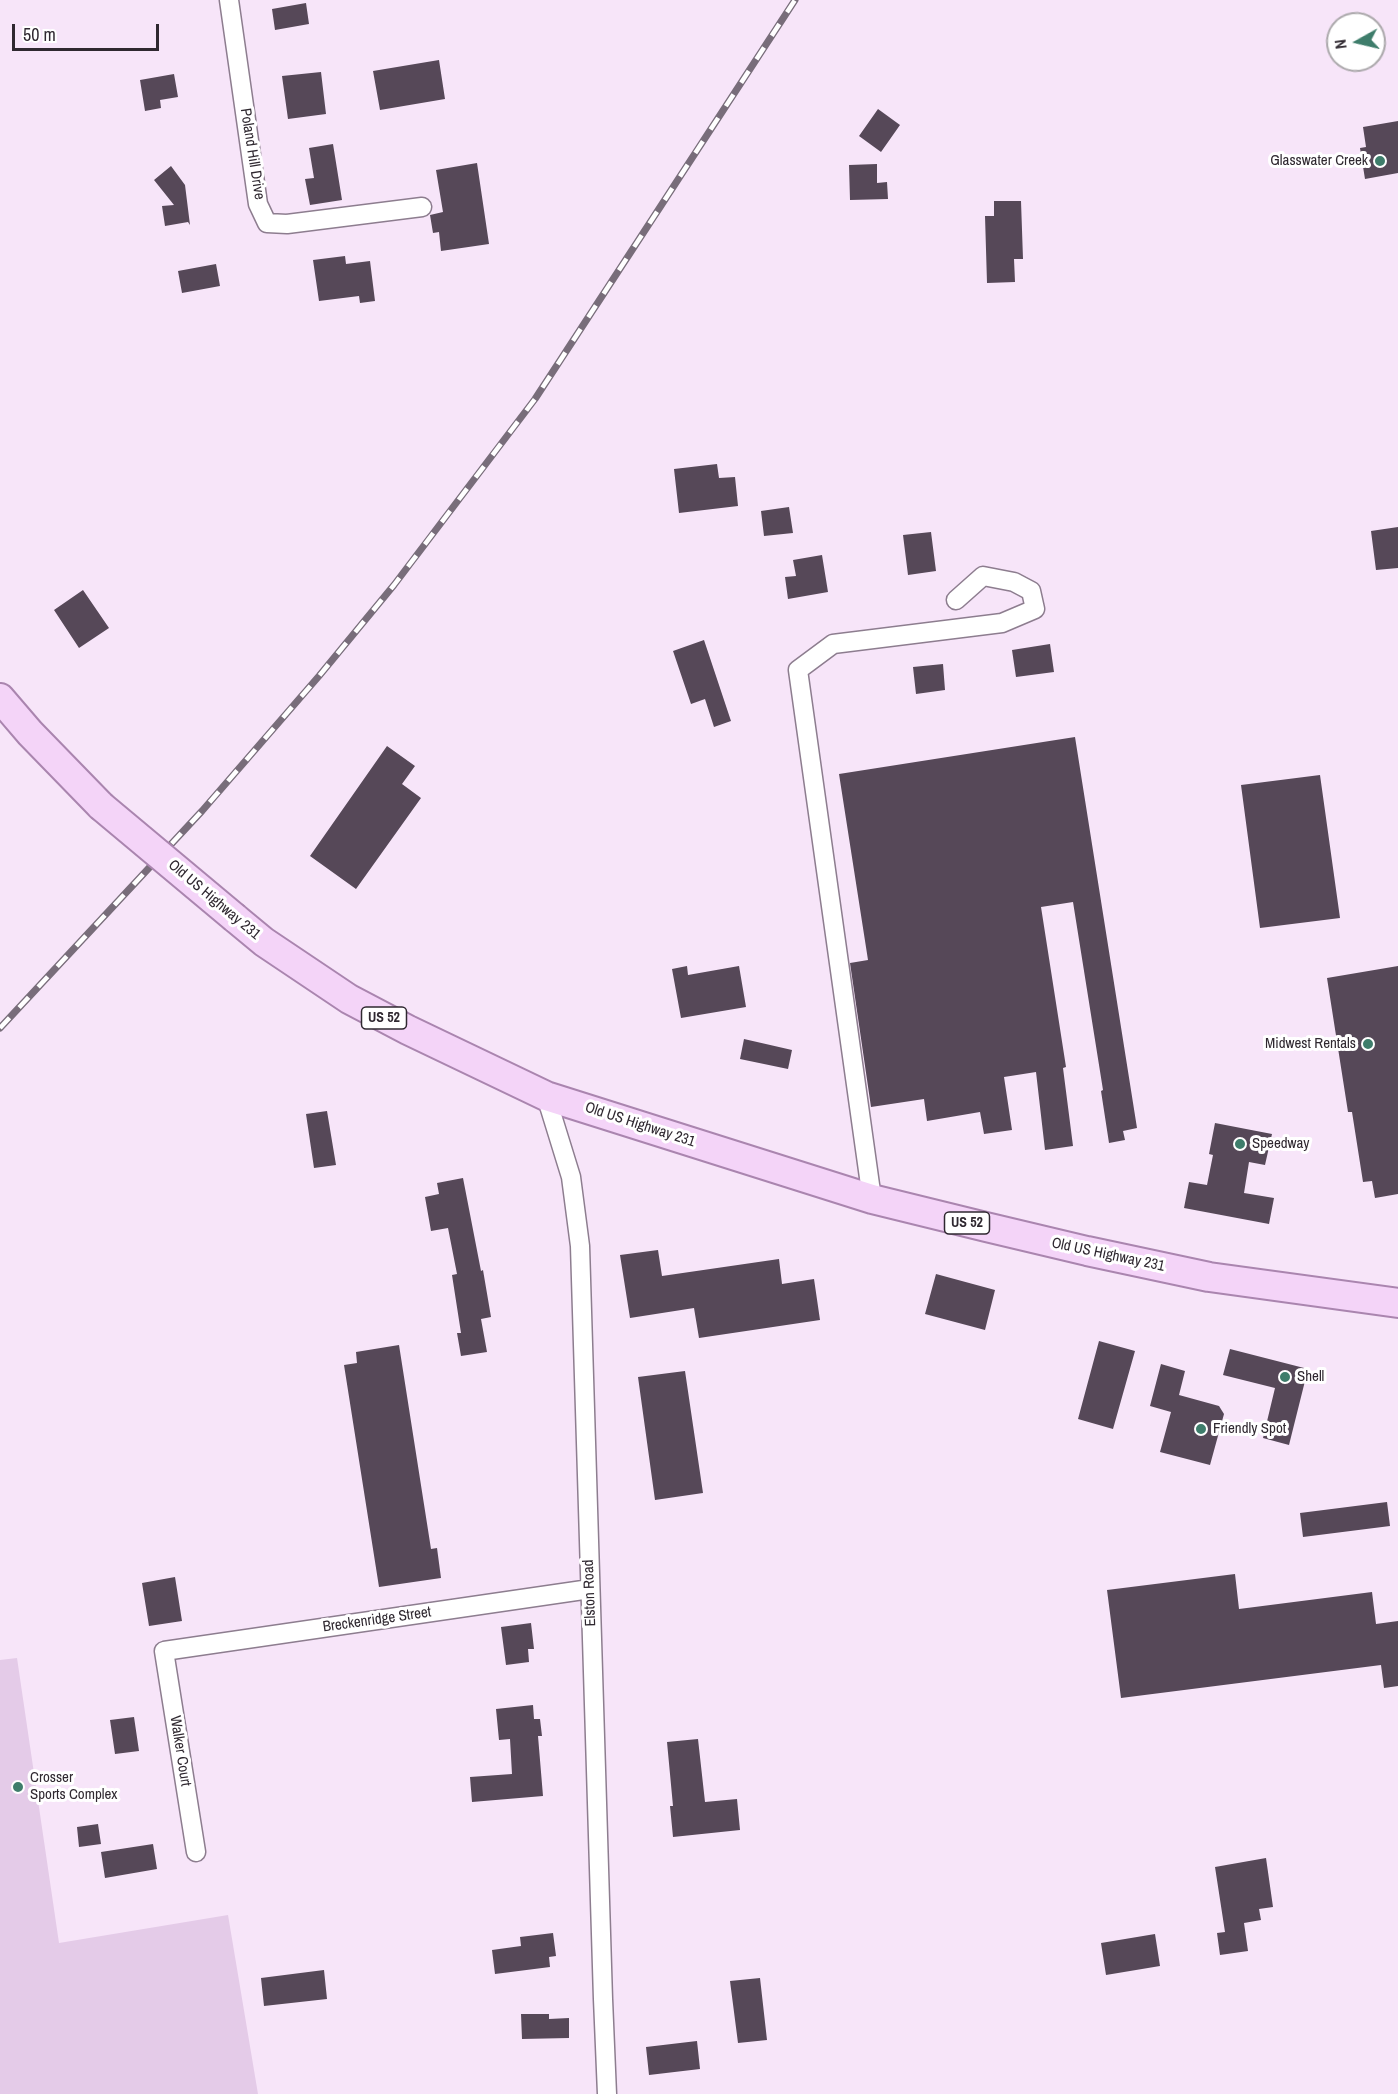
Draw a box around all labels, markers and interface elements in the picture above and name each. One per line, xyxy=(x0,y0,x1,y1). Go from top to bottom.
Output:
scale bar xyxy=(15,12,162,50)
north arrow xyxy=(1326,12,1386,72)
text: 50 m xyxy=(23,22,56,47)
text: N xyxy=(1329,38,1352,50)
street label: Poland Hill Drive xyxy=(236,107,268,201)
place label: Glasswater Creek xyxy=(1270,152,1368,170)
marker: Glasswater Creek xyxy=(1373,154,1387,168)
street label: Old US Highway 231 xyxy=(164,856,264,944)
road number: US 52 xyxy=(362,1007,406,1029)
place label: Midwest Rentals xyxy=(1265,1035,1356,1053)
marker: Midwest Rentals xyxy=(1361,1037,1375,1051)
street label: Old US Highway 231 xyxy=(583,1099,697,1151)
place label: Speedway xyxy=(1252,1135,1309,1153)
marker: Speedway xyxy=(1233,1137,1247,1151)
road number: US 52 xyxy=(944,1212,990,1234)
street label: Old US Highway 231 xyxy=(1050,1234,1166,1276)
place label: Shell xyxy=(1297,1368,1324,1386)
marker: Shell xyxy=(1278,1370,1292,1384)
place label: Friendly Spot xyxy=(1213,1420,1286,1438)
marker: Friendly Spot xyxy=(1194,1422,1208,1436)
street label: Elston Road xyxy=(580,1559,600,1627)
street label: Breckenridge Street xyxy=(322,1603,432,1637)
street label: Walker Court xyxy=(166,1714,194,1788)
place label: Crosser Sports Complex xyxy=(30,1769,117,1804)
marker: Crosser Sports Complex xyxy=(11,1780,25,1794)

